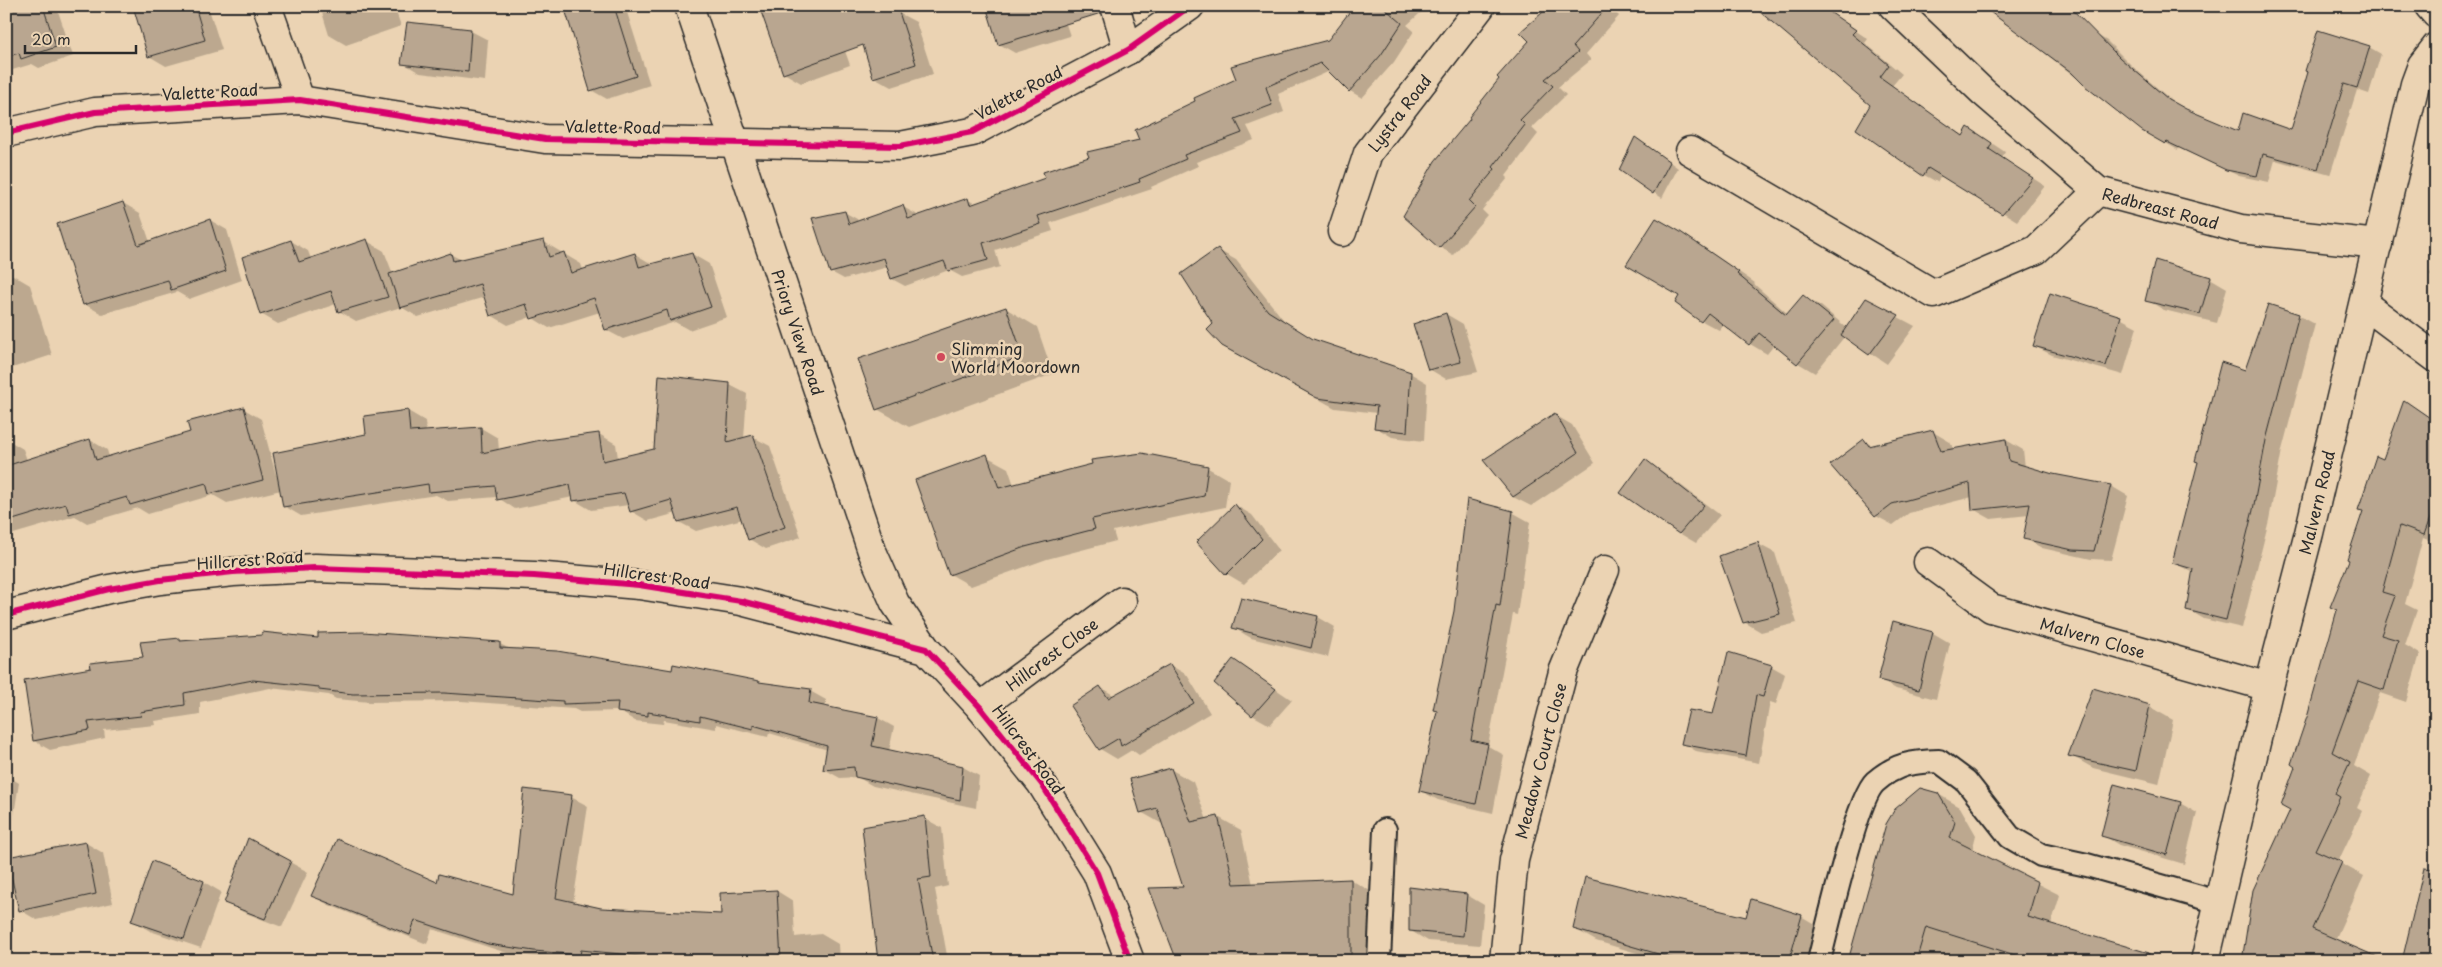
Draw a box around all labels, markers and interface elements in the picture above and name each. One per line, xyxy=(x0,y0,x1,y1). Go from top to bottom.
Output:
scale bar xyxy=(25,22,136,54)
text: 20 m xyxy=(32,27,71,50)
street label: Valette Road xyxy=(970,59,1066,125)
street label: Lystra Road xyxy=(1361,69,1436,156)
street label: Valette Road xyxy=(161,76,259,106)
street label: Valette Road xyxy=(565,113,661,139)
street label: Redbreast Road xyxy=(2100,181,2221,235)
street label: Priory View Road xyxy=(766,266,831,398)
place label: Slimming World Moordown xyxy=(951,336,1080,378)
marker: Slimming World Moordown xyxy=(935,351,947,363)
street label: Malvern Road xyxy=(2292,448,2340,557)
street label: Hillcrest Road xyxy=(196,543,304,575)
street label: Hillcrest Road xyxy=(602,556,712,594)
street label: Hillcrest Close xyxy=(1000,611,1102,696)
street label: Malvern Close xyxy=(2037,611,2149,663)
street label: Meadow Court Close xyxy=(1508,680,1572,841)
street label: Hillcrest Road xyxy=(987,699,1071,799)

